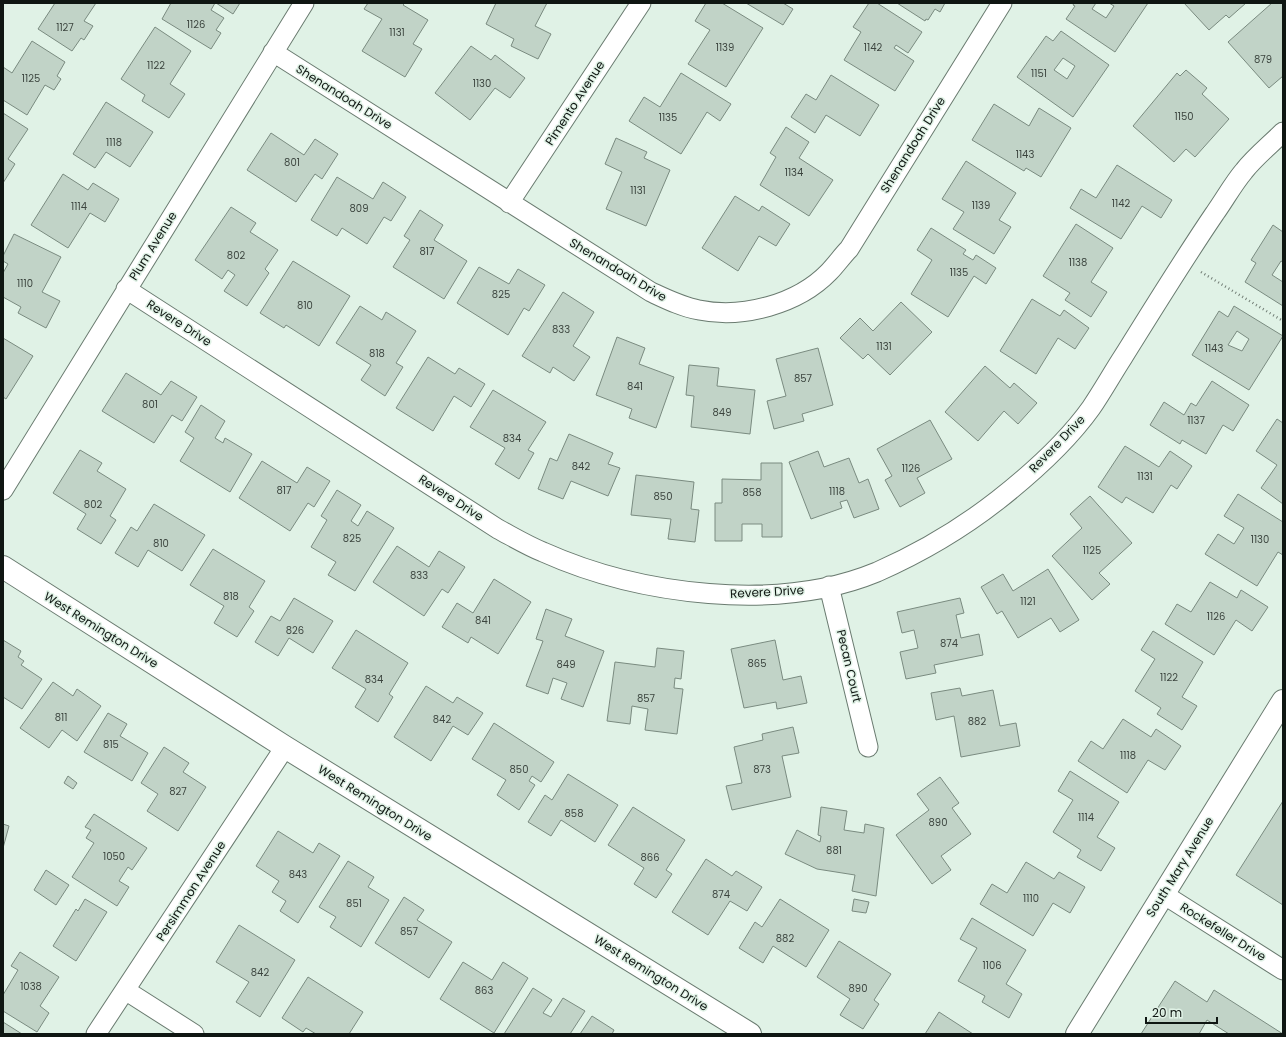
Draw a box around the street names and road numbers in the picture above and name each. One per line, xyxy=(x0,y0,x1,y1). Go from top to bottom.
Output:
street label: Pimento Avenue xyxy=(541,57,608,148)
street label: Shenandoah Drive xyxy=(293,60,396,133)
street label: Shenandoah Drive xyxy=(876,93,949,196)
street label: Plum Avenue xyxy=(125,208,181,283)
street label: Shenandoah Drive xyxy=(567,234,670,305)
street label: Revere Drive xyxy=(144,295,215,350)
street label: Revere Drive xyxy=(1025,411,1089,476)
street label: Revere Drive xyxy=(416,470,487,525)
street label: Revere Drive xyxy=(730,581,804,602)
street label: West Remington Drive xyxy=(41,587,162,672)
street label: Pecan Court xyxy=(833,628,866,704)
street label: West Remington Drive xyxy=(315,760,436,845)
street label: South Mary Avenue xyxy=(1142,813,1217,920)
street label: Persimmon Avenue xyxy=(152,837,229,944)
street label: Rockefeller Drive xyxy=(1177,898,1269,965)
street label: West Remington Drive xyxy=(591,930,712,1015)

